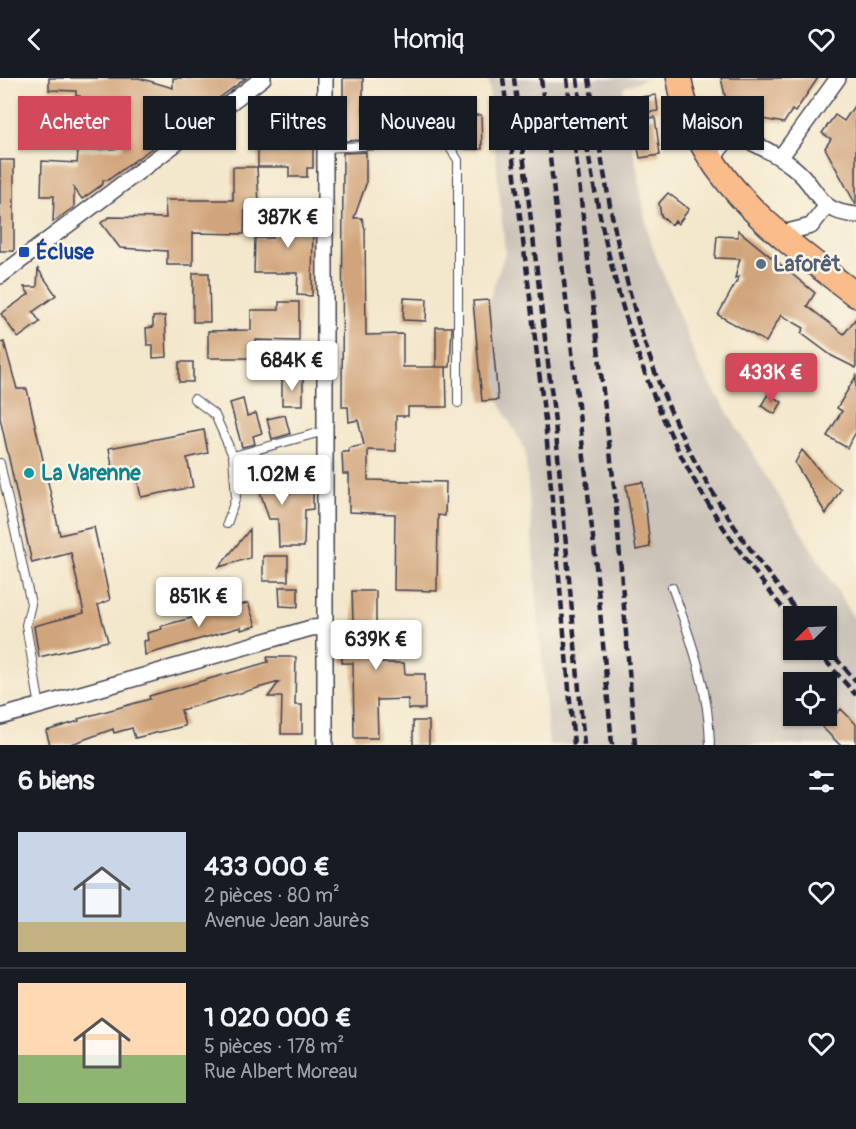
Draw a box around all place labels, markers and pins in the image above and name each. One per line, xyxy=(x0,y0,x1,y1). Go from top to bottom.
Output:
pin: 387K € xyxy=(239,198,337,249)
place label: Écluse xyxy=(36,238,94,266)
marker: Écluse xyxy=(17,245,31,259)
place label: Laforêt xyxy=(773,251,841,278)
marker: Laforêt xyxy=(754,257,768,271)
pin: 684K € xyxy=(243,341,341,392)
pin: 433K € xyxy=(722,353,820,404)
pin: 1.02M € xyxy=(227,455,337,506)
place label: La Varenne xyxy=(41,460,141,487)
marker: La Varenne xyxy=(22,466,36,480)
pin: 851K € xyxy=(150,577,248,628)
pin: 639K € xyxy=(327,620,425,671)

